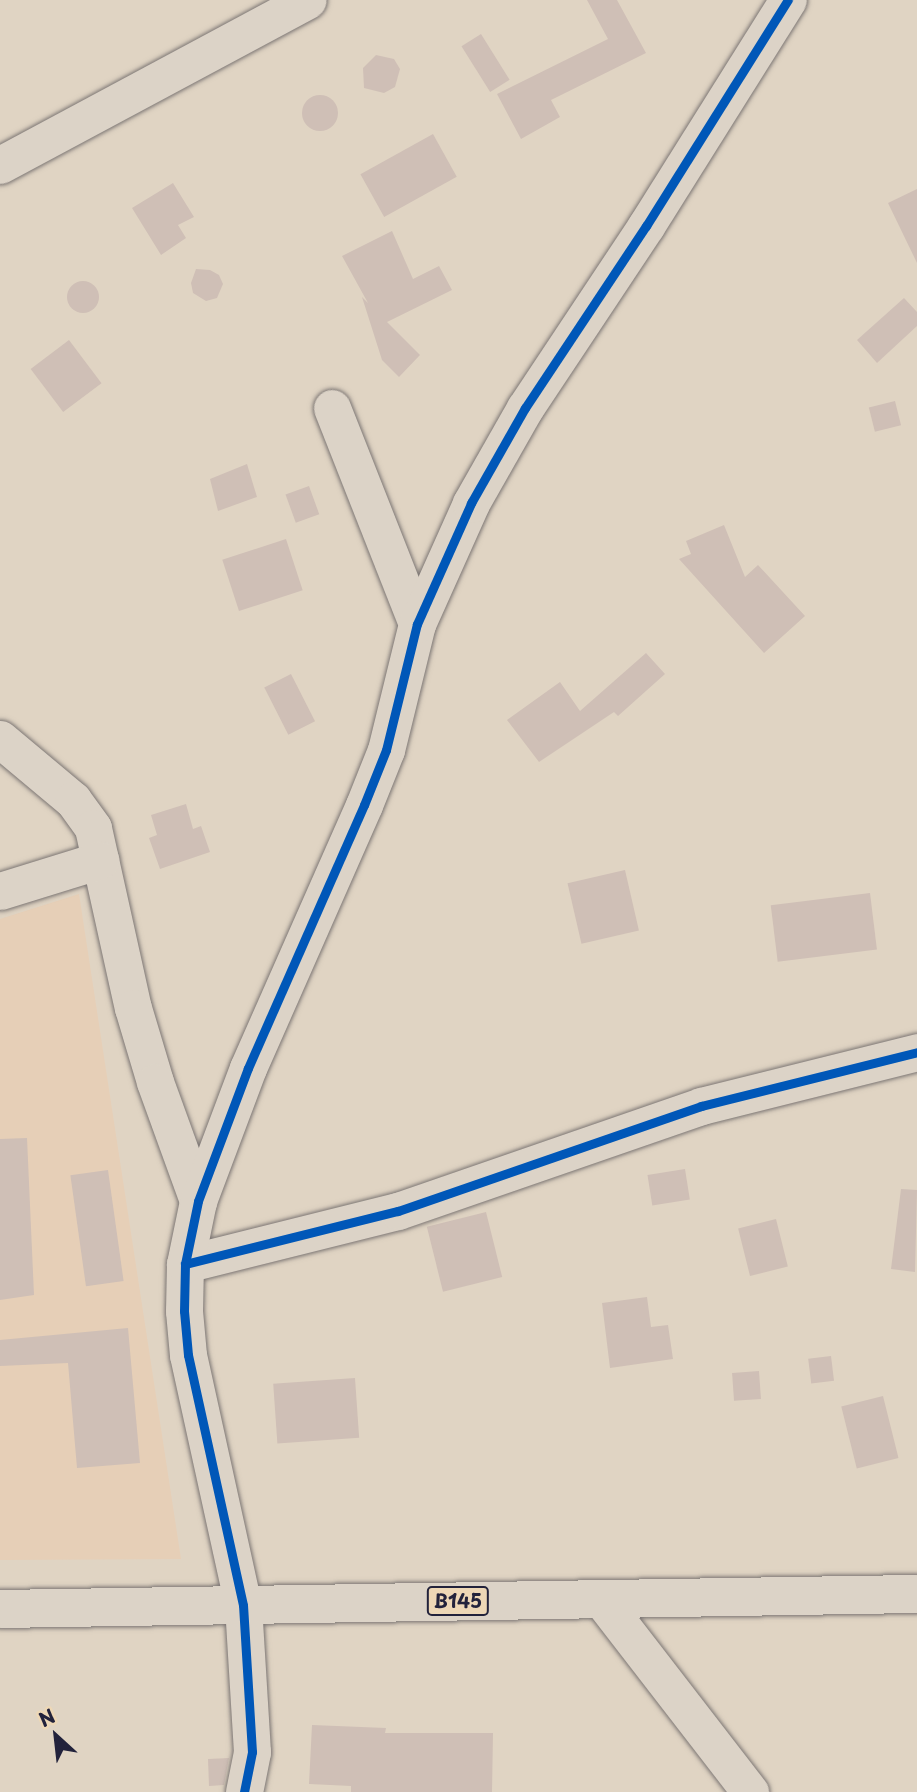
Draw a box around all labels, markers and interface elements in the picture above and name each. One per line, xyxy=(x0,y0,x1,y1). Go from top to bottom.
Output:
road number: B145 xyxy=(426,1586,490,1616)
north arrow xyxy=(21,1701,91,1771)
text: N xyxy=(33,1701,60,1733)

